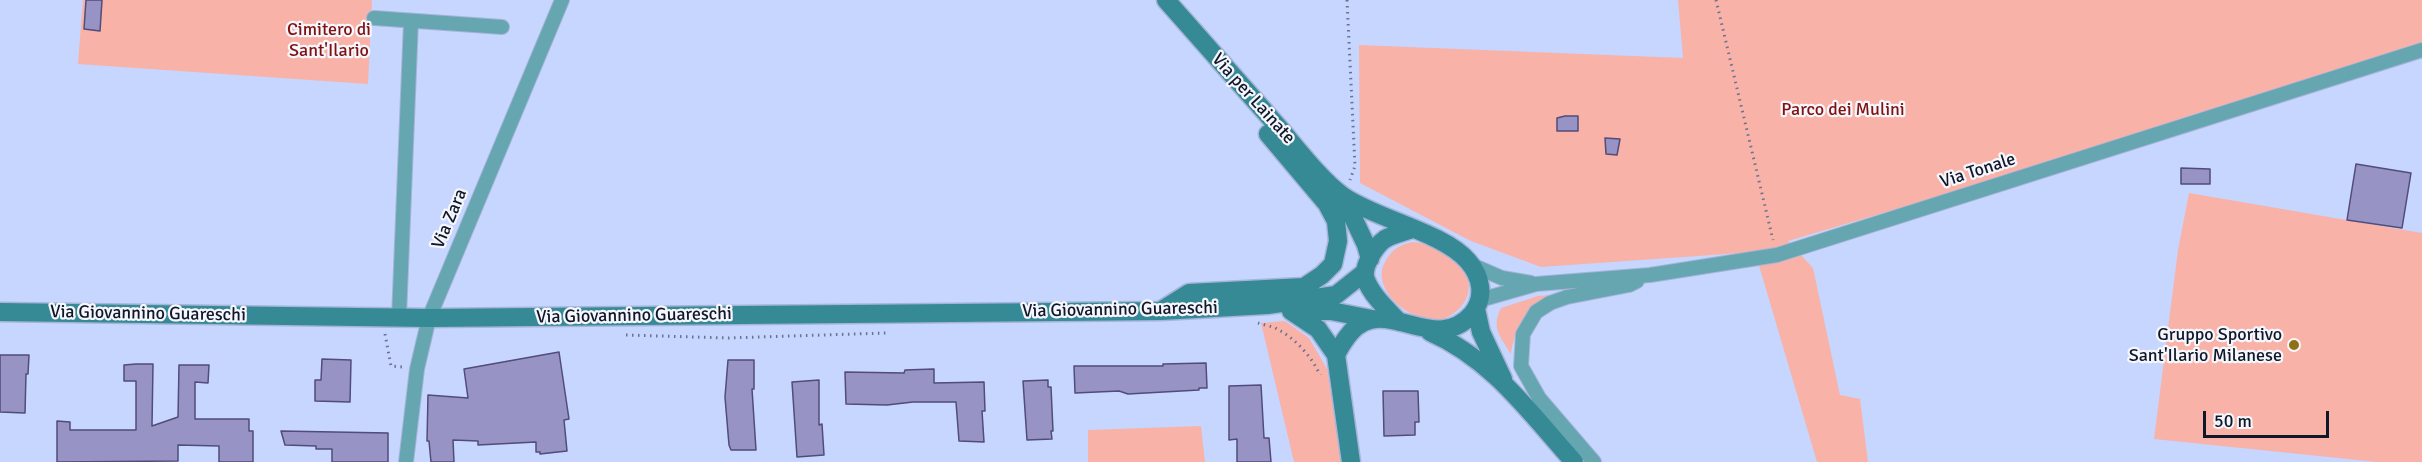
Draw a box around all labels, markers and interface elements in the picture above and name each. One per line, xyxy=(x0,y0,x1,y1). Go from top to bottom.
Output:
park label: Cimitero di Sant'Ilario xyxy=(287,19,371,62)
street label: Via per Lainate xyxy=(1207,49,1299,149)
park label: Parco dei Mulini xyxy=(1781,99,1905,121)
street label: Via Tonale xyxy=(1938,149,2018,193)
street label: Via Zara xyxy=(428,186,472,252)
street label: Via Giovannino Guareschi xyxy=(1022,297,1218,323)
street label: Via Giovannino Guareschi xyxy=(50,301,246,327)
street label: Via Giovannino Guareschi xyxy=(536,303,732,329)
place label: Gruppo Sportivo Sant'Ilario Milanese xyxy=(2129,324,2282,366)
marker: Gruppo Sportivo Sant'Ilario Milanese xyxy=(2287,338,2301,352)
scale bar xyxy=(2206,399,2332,437)
text: 50 m xyxy=(2214,410,2252,432)

